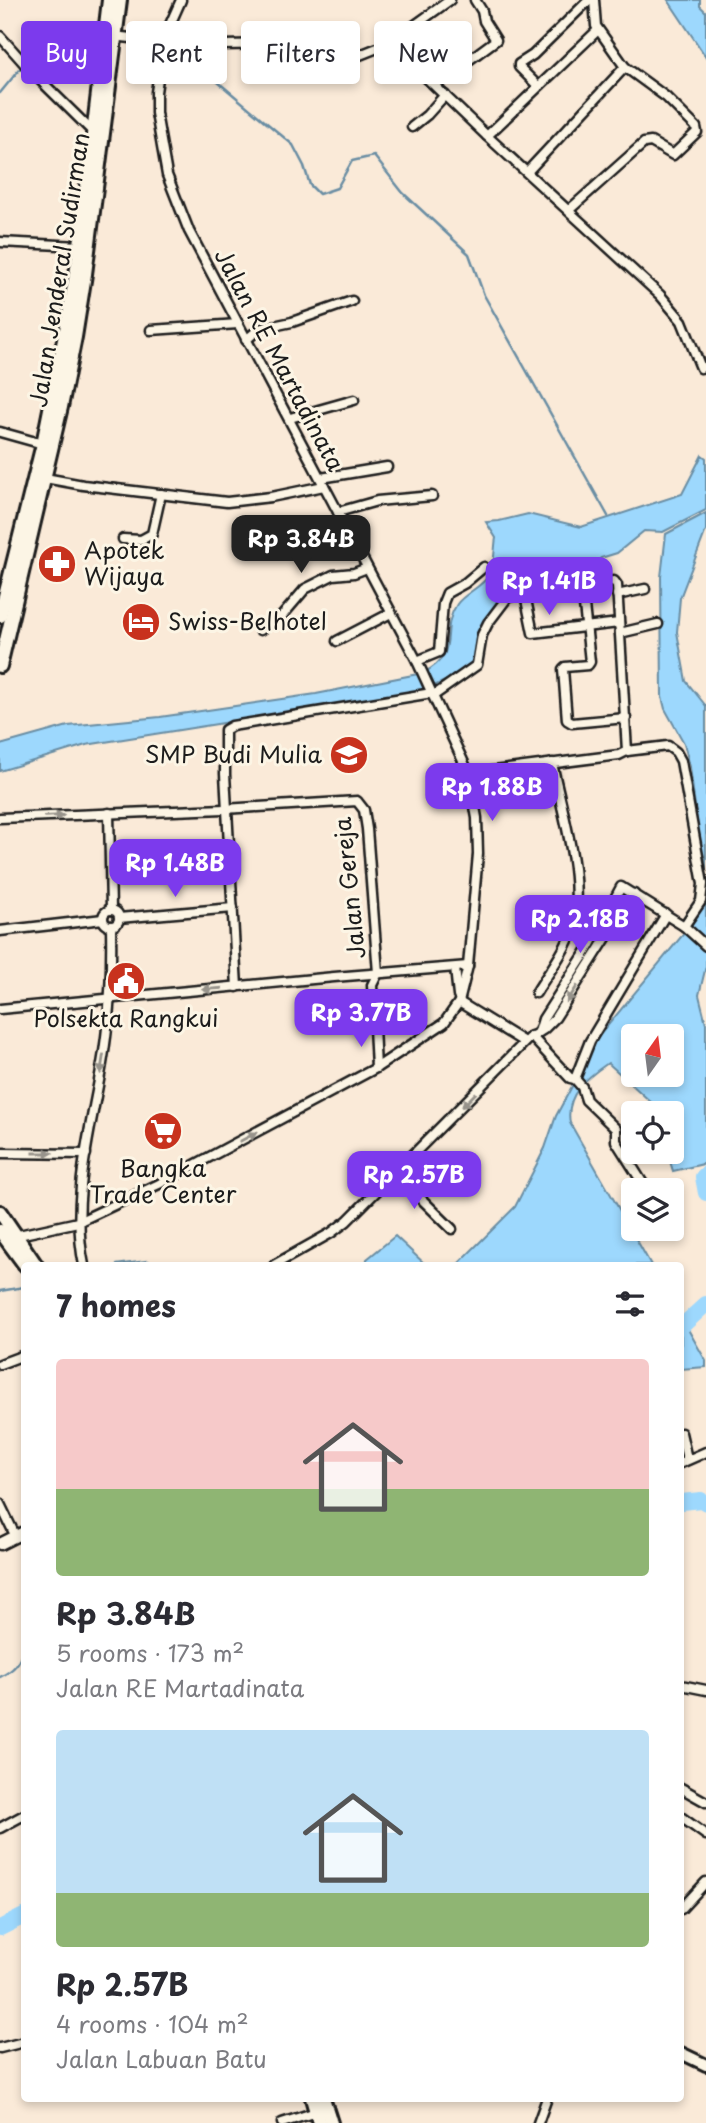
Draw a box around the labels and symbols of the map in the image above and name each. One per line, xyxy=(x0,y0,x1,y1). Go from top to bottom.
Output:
street label: Jalan Jenderal Sudirman xyxy=(20,130,98,410)
street label: Jalan RE Martadinata xyxy=(207,242,354,478)
pin: Rp 3.84B xyxy=(229,516,373,575)
place label: Apotek Wijaya xyxy=(84,532,165,593)
pharmacy icon: Apotek Wijaya xyxy=(36,543,78,585)
pin: Rp 1.41B xyxy=(477,558,621,617)
hotel icon: Swiss-Belhotel xyxy=(120,601,162,643)
place label: Swiss-Belhotel xyxy=(168,603,327,638)
school or university icon: SMP Budi Mulia xyxy=(328,734,370,776)
place label: SMP Budi Mulia xyxy=(145,736,323,771)
pin: Rp 1.88B xyxy=(420,764,564,823)
one-way arrow xyxy=(44,810,66,821)
street label: Jalan Gereja xyxy=(324,815,373,961)
pin: Rp 1.48B xyxy=(103,839,247,899)
pin: Rp 2.18B xyxy=(508,895,652,955)
public building icon: Polsekta Rangkui xyxy=(105,960,147,1002)
one-way arrow xyxy=(201,984,223,995)
one-way arrow xyxy=(565,985,579,1003)
pin: Rp 3.77B xyxy=(289,990,433,1049)
place label: Polsekta Rangkui xyxy=(33,1000,219,1035)
north arrow xyxy=(621,1024,684,1087)
one-way arrow xyxy=(96,1053,107,1075)
one-way arrow xyxy=(461,1091,477,1108)
supermarket icon: Bangka Trade Center xyxy=(142,1110,184,1152)
one-way arrow xyxy=(239,1131,259,1143)
one-way arrow xyxy=(32,1147,54,1159)
place label: Bangka Trade Center xyxy=(90,1150,237,1211)
pin: Rp 2.57B xyxy=(342,1152,486,1211)

